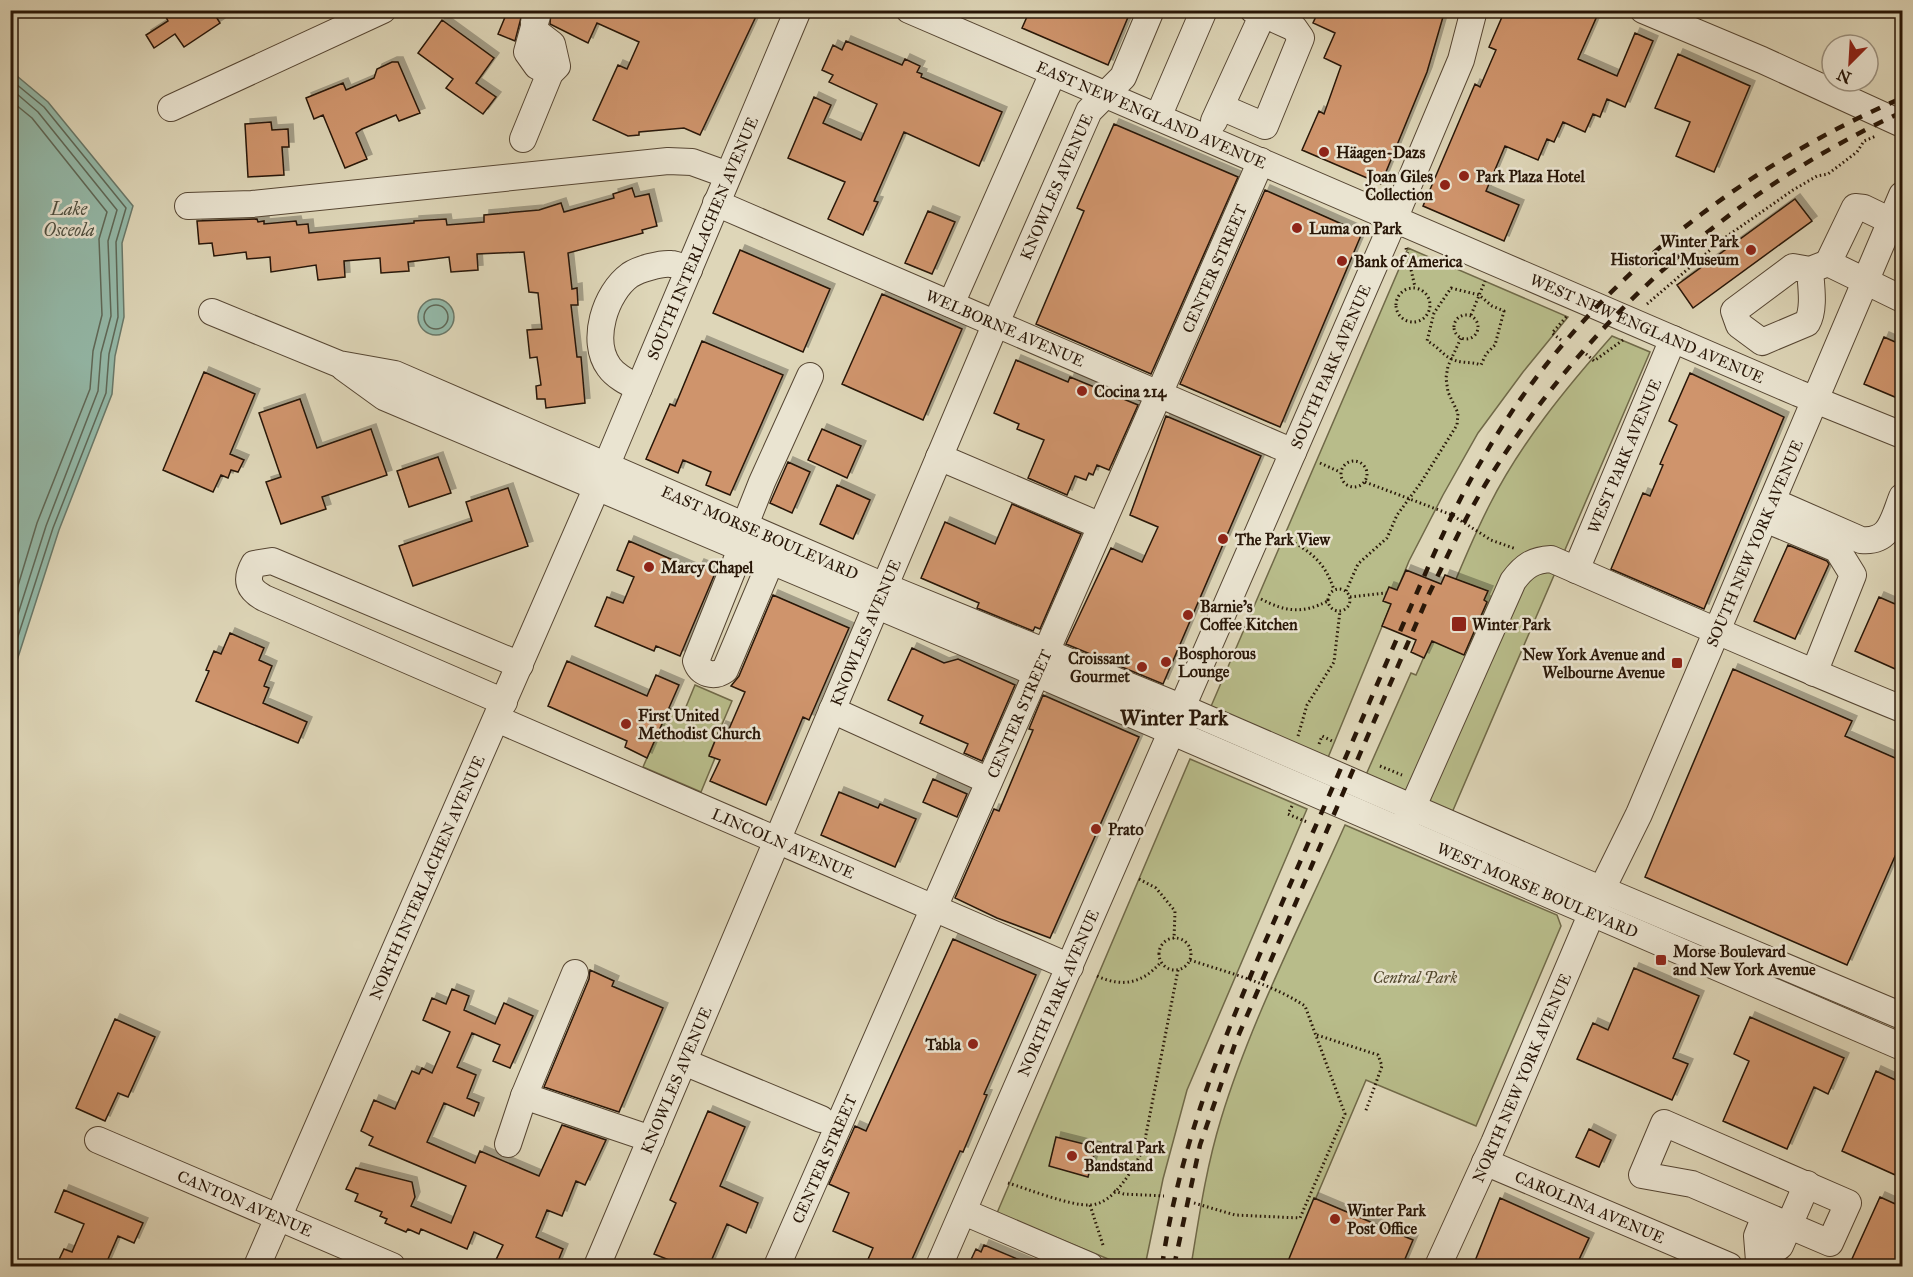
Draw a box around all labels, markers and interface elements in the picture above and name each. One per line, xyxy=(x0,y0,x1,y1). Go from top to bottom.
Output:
north arrow xyxy=(1820,33,1880,93)
street label: EAST NEW ENGLAND AVENUE xyxy=(1033,57,1269,173)
text: N xyxy=(1834,65,1854,88)
street label: KNOWLES AVENUE xyxy=(1016,111,1097,263)
street label: SOUTH INTERLACHEN AVENUE xyxy=(643,114,762,363)
place label: Häagen-Dazs xyxy=(1336,143,1425,163)
marker: Häagen-Dazs xyxy=(1317,145,1331,159)
place label: Joan Giles Collection xyxy=(1365,167,1433,204)
place label: Park Plaza Hotel xyxy=(1476,167,1585,186)
marker: Park Plaza Hotel xyxy=(1457,169,1471,183)
marker: Joan Giles Collection xyxy=(1438,178,1452,192)
water label: Lake Osceola xyxy=(43,198,95,241)
street label: CENTER STREET xyxy=(1178,201,1251,336)
place label: Luma on Park xyxy=(1309,219,1403,238)
marker: Luma on Park xyxy=(1290,221,1304,235)
place label: Winter Park Historical Museum xyxy=(1610,232,1740,269)
marker: Winter Park Historical Museum xyxy=(1744,243,1758,257)
place label: Bank of America xyxy=(1354,252,1464,271)
marker: Bank of America xyxy=(1335,254,1349,268)
street label: WEST NEW ENGLAND AVENUE xyxy=(1527,270,1767,387)
street label: SOUTH PARK AVENUE xyxy=(1287,281,1375,452)
street label: WELBORNE AVENUE xyxy=(923,286,1087,371)
street label: WEST PARK AVENUE xyxy=(1584,376,1665,536)
place label: Cocina 214 xyxy=(1094,382,1167,402)
marker: Cocina 214 xyxy=(1075,384,1089,398)
street label: SOUTH NEW YORK AVENUE xyxy=(1702,437,1807,650)
street label: EAST MORSE BOULEVARD xyxy=(658,482,861,584)
place label: The Park View xyxy=(1234,530,1330,549)
marker: The Park View xyxy=(1216,532,1230,546)
street label: KNOWLES AVENUE xyxy=(826,556,905,709)
place label: Marcy Chapel xyxy=(661,558,754,578)
marker: Marcy Chapel xyxy=(642,560,656,574)
place label: Barnie's Coffee Kitchen xyxy=(1200,597,1298,634)
marker: Barnie's Coffee Kitchen xyxy=(1181,608,1195,622)
marker: Winter Park xyxy=(1450,615,1468,633)
place label: Winter Park xyxy=(1472,615,1551,634)
place label: Bosphorous Lounge xyxy=(1178,644,1256,682)
place label: New York Avenue and Welbourne Avenue xyxy=(1522,645,1666,682)
street label: CENTER STREET xyxy=(983,647,1056,781)
place label: Croissant Gourmet xyxy=(1068,649,1130,686)
marker: Bosphorous Lounge xyxy=(1159,655,1173,669)
marker: New York Avenue and Welbourne Avenue xyxy=(1670,656,1684,670)
marker: Croissant Gourmet xyxy=(1135,660,1149,674)
district label: Winter Park xyxy=(1120,704,1229,731)
place label: First United Methodist Church xyxy=(638,706,761,743)
marker: First United Methodist Church xyxy=(619,717,633,731)
street label: NORTH INTERLACHEN AVENUE xyxy=(365,752,489,1003)
street label: LINCOLN AVENUE xyxy=(709,804,857,883)
place label: Prato xyxy=(1108,820,1144,839)
marker: Prato xyxy=(1089,822,1103,836)
street label: WEST MORSE BOULEVARD xyxy=(1434,838,1641,942)
street label: NORTH PARK AVENUE xyxy=(1014,907,1103,1079)
place label: Morse Boulevard and New York Avenue xyxy=(1673,942,1816,979)
marker: Morse Boulevard and New York Avenue xyxy=(1654,953,1668,967)
park label: Central Park xyxy=(1373,968,1457,987)
street label: NORTH NEW YORK AVENUE xyxy=(1468,970,1575,1185)
street label: KNOWLES AVENUE xyxy=(637,1004,716,1156)
place label: Tabla xyxy=(924,1035,962,1054)
marker: Tabla xyxy=(966,1037,980,1051)
street label: CENTER STREET xyxy=(788,1092,861,1226)
place label: Central Park Bandstand xyxy=(1084,1138,1166,1175)
marker: Central Park Bandstand xyxy=(1065,1149,1079,1163)
street label: CANTON AVENUE xyxy=(174,1166,315,1241)
street label: CAROLINA AVENUE xyxy=(1512,1167,1667,1247)
place label: Winter Park Post Office xyxy=(1347,1201,1426,1238)
marker: Winter Park Post Office xyxy=(1328,1212,1342,1226)

